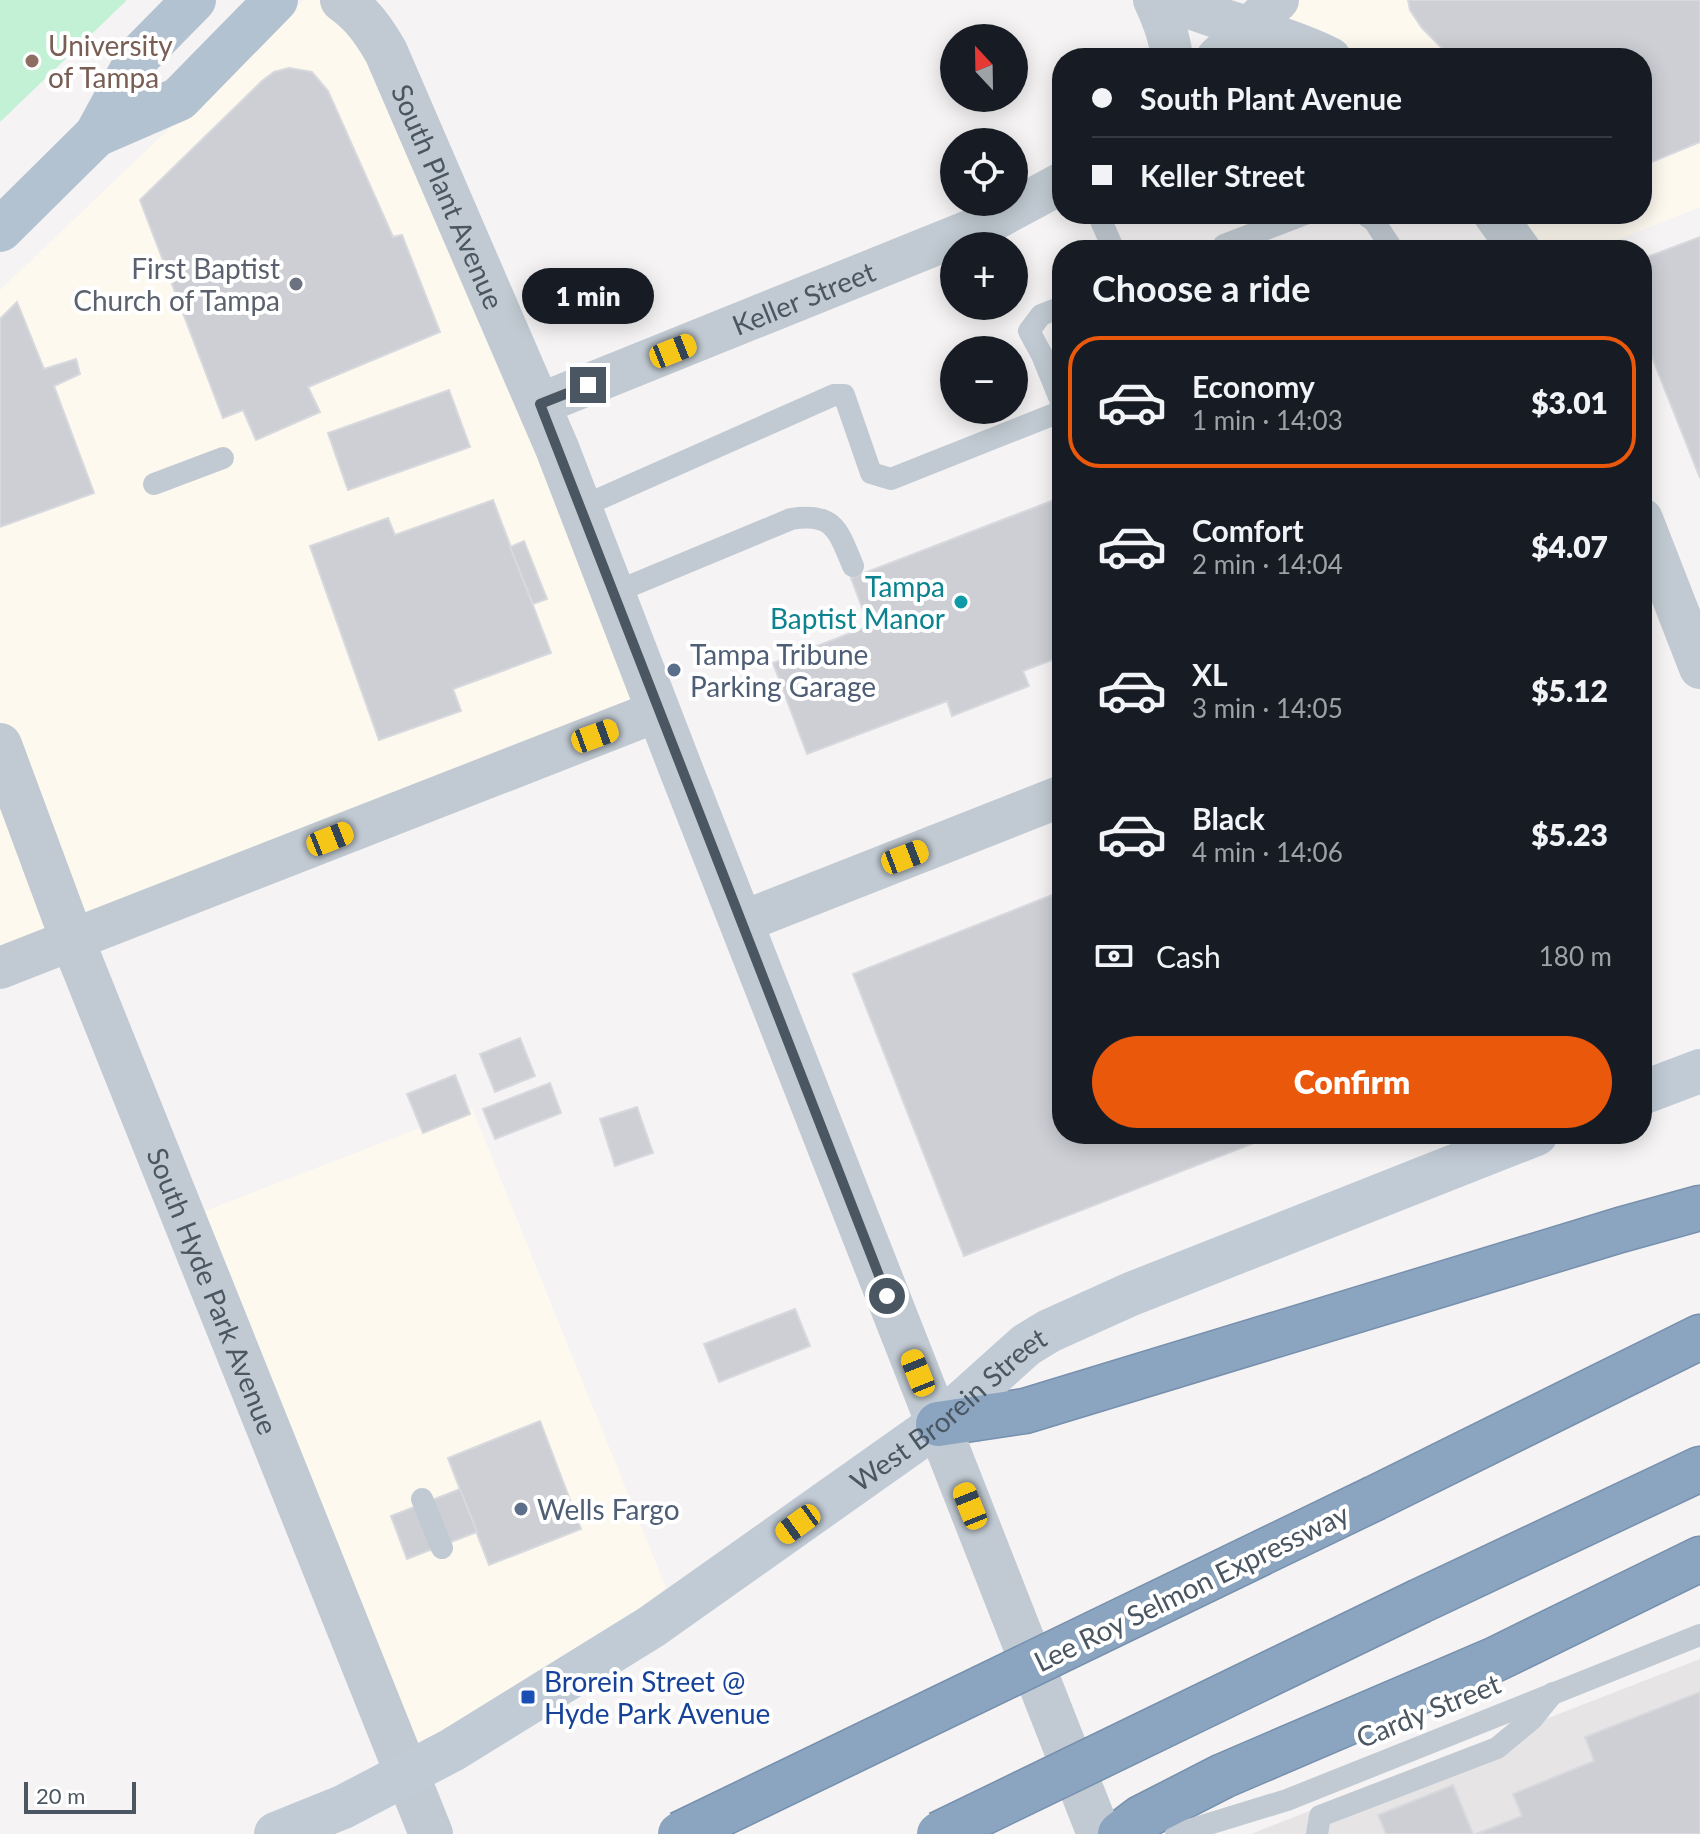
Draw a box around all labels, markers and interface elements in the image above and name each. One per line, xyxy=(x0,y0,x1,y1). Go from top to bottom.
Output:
north arrow xyxy=(940,24,1028,112)
map controls xyxy=(940,24,1028,424)
place label: University of Tampa xyxy=(48,28,173,94)
marker: University of Tampa xyxy=(23,52,41,70)
street label: South Plant Avenue xyxy=(385,79,512,314)
text: South Plant Avenue xyxy=(1140,80,1402,116)
button: locate xyxy=(940,128,1028,216)
text: Keller Street xyxy=(1140,157,1305,193)
button: + xyxy=(940,232,1028,320)
place label: First Baptist Church of Tampa xyxy=(73,251,280,317)
street label: Keller Street xyxy=(727,254,880,342)
text: Choose a ride xyxy=(1092,266,1311,310)
callout: 1 min xyxy=(522,269,654,325)
marker: First Baptist Church of Tampa xyxy=(287,275,305,293)
text: 1 min xyxy=(556,280,620,312)
car xyxy=(646,331,700,371)
button: − xyxy=(940,336,1028,424)
icon: car xyxy=(1096,366,1168,438)
route end xyxy=(570,367,606,403)
text: Economy xyxy=(1192,368,1315,404)
text: $3.01 xyxy=(1531,384,1608,420)
text: 1 min · 14:03 xyxy=(1192,404,1343,436)
icon: car xyxy=(1096,510,1168,582)
text: Comfort xyxy=(1192,512,1304,548)
text: $4.07 xyxy=(1531,528,1608,564)
text: 2 min · 14:04 xyxy=(1192,548,1343,580)
place label: Tampa Baptist Manor xyxy=(770,569,945,635)
marker: Tampa Baptist Manor xyxy=(952,593,970,611)
place label: Tampa Tribune Parking Garage xyxy=(690,637,876,703)
icon: car xyxy=(1096,654,1168,726)
text: XL xyxy=(1192,656,1228,692)
marker: Tampa Tribune Parking Garage xyxy=(665,661,683,679)
text: $5.12 xyxy=(1531,672,1608,708)
text: 3 min · 14:05 xyxy=(1192,692,1343,724)
car xyxy=(568,717,622,755)
icon: car xyxy=(1096,798,1168,870)
text: Black xyxy=(1192,800,1265,836)
text: $5.23 xyxy=(1531,816,1608,852)
car xyxy=(303,819,357,859)
text: 4 min · 14:06 xyxy=(1192,836,1343,868)
car xyxy=(878,837,932,877)
icon: cash xyxy=(1092,934,1136,978)
text: Cash xyxy=(1156,938,1221,974)
text: 180 m xyxy=(1539,940,1612,972)
button: Confirm xyxy=(1092,1036,1612,1128)
street label: South Hyde Park Avenue xyxy=(140,1143,286,1439)
route start xyxy=(869,1278,905,1314)
street label: West Brorein Street xyxy=(843,1320,1052,1498)
car xyxy=(898,1346,938,1400)
car xyxy=(950,1479,990,1533)
place label: Wells Fargo xyxy=(537,1492,680,1526)
street label: Lee Roy Selmon Expressway xyxy=(1028,1496,1354,1678)
marker: Wells Fargo xyxy=(512,1500,530,1518)
car xyxy=(772,1500,824,1548)
place label: Brorein Street @ Hyde Park Avenue xyxy=(544,1664,770,1730)
street label: Cardy Street xyxy=(1351,1666,1505,1754)
marker: Brorein Street @ Hyde Park Avenue xyxy=(519,1688,537,1706)
scale bar xyxy=(24,1778,136,1814)
text: 20 m xyxy=(36,1782,85,1809)

